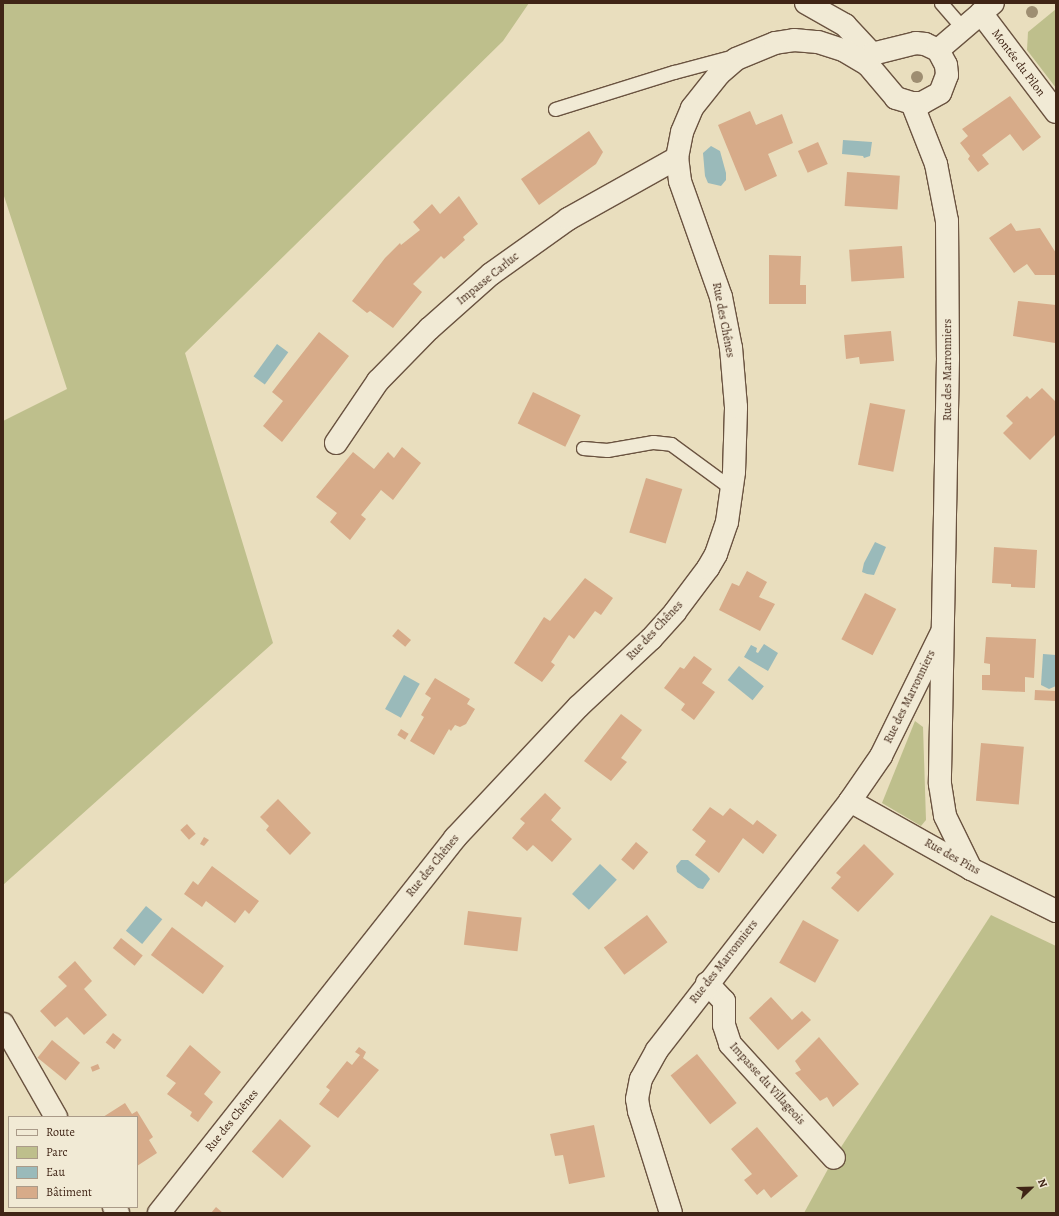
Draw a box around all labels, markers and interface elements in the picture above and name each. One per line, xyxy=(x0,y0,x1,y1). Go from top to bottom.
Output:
street label: Montée du Pilon xyxy=(988,27,1048,99)
street label: Impasse Carluc xyxy=(454,250,522,308)
street label: Rue des Chênes xyxy=(709,281,737,359)
street label: Rue des Marronniers xyxy=(941,319,955,421)
street label: Rue des Chênes xyxy=(624,598,686,664)
street label: Rue des Marronniers xyxy=(881,648,939,746)
street label: Rue des Chênes xyxy=(403,832,463,900)
street label: Rue des Pins xyxy=(922,836,982,878)
street label: Rue des Marronniers xyxy=(687,917,761,1007)
street label: Impasse du Villageois xyxy=(726,1040,808,1128)
street label: Rue des Chênes xyxy=(202,1087,262,1155)
legend xyxy=(8,1116,138,1208)
text: Route xyxy=(46,1124,75,1140)
text: Parc xyxy=(46,1144,68,1160)
text: Eau xyxy=(46,1164,65,1180)
north arrow xyxy=(1011,1168,1051,1208)
text: N xyxy=(1034,1176,1051,1190)
text: Bâtiment xyxy=(46,1184,92,1200)

